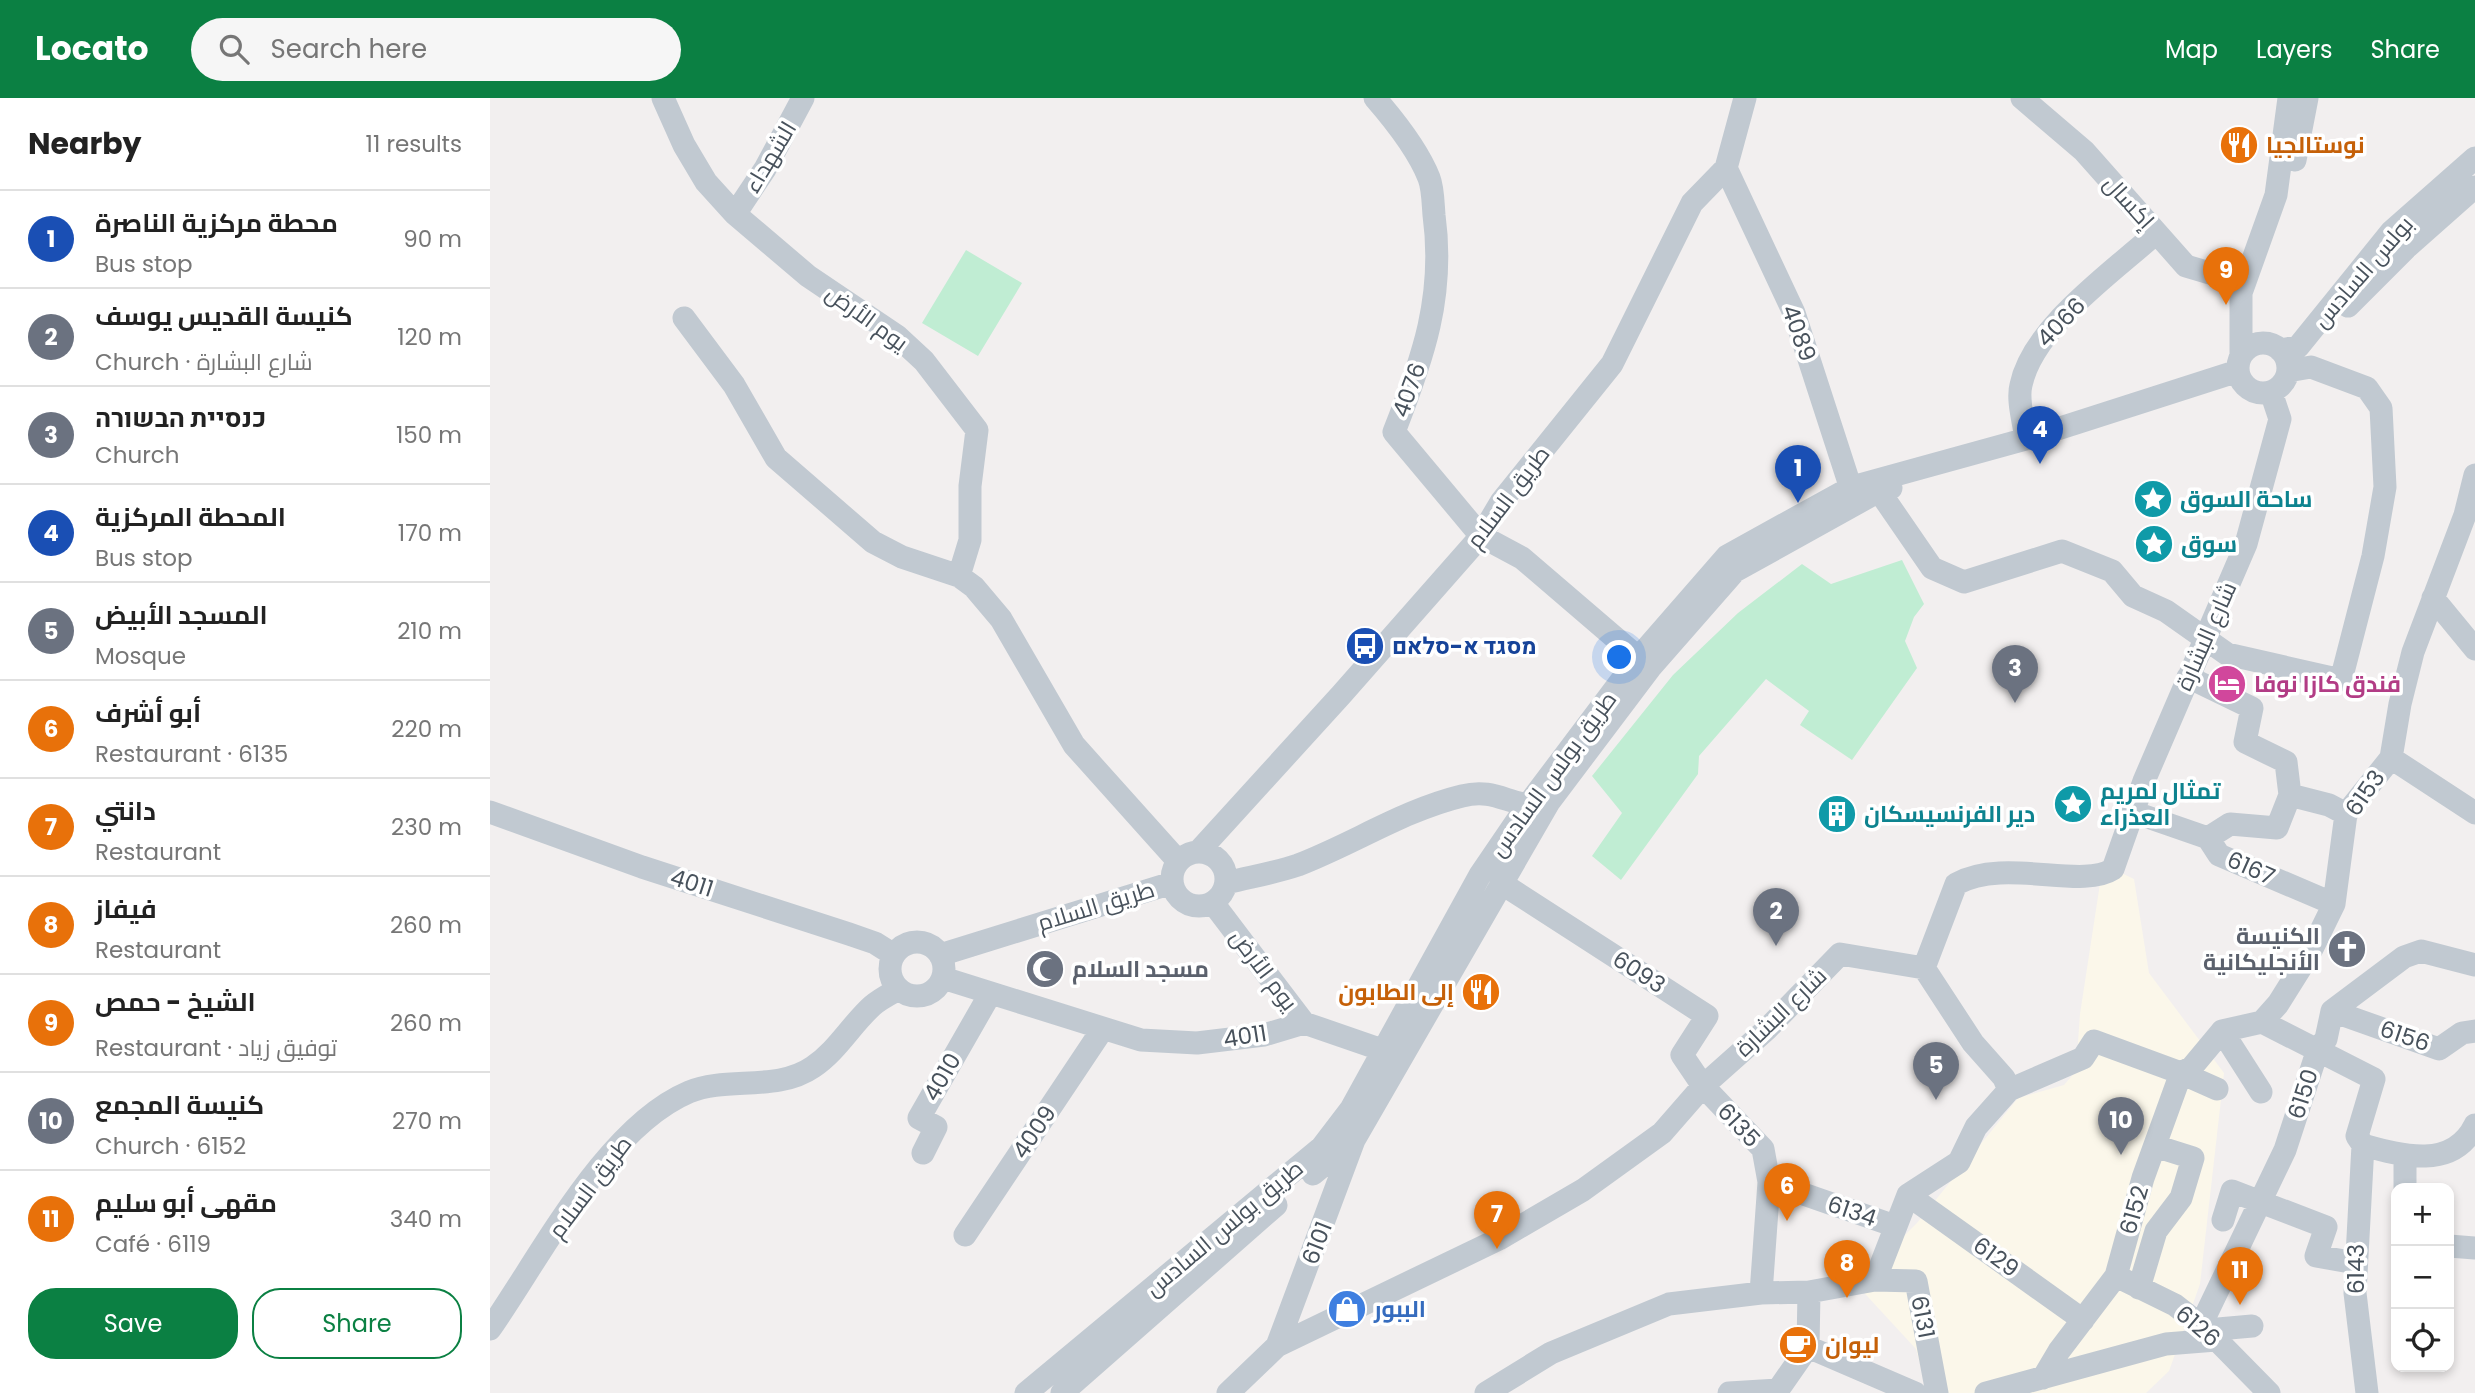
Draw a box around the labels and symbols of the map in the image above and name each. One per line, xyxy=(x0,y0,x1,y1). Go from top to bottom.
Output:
street label: الشهداء xyxy=(736,115,804,199)
restaurant icon: نوستالجيا xyxy=(2218,124,2260,166)
place label: نوستالجيا xyxy=(2266,129,2365,161)
street label: إكسال xyxy=(2096,168,2162,236)
street label: بولس السادس xyxy=(2305,209,2421,335)
pin: 9 xyxy=(2203,247,2249,305)
street label: يوم الأرض xyxy=(819,277,915,359)
street label: 4066 xyxy=(2029,290,2093,354)
street label: 4089 xyxy=(1774,300,1824,366)
street label: 4076 xyxy=(1384,358,1434,422)
pin: 4 xyxy=(2017,406,2063,464)
street label: طريق السلام xyxy=(1459,439,1557,555)
pin: 1 xyxy=(1775,445,1821,503)
place icon: ساحة السوق xyxy=(2132,478,2174,520)
place label: ساحة السوق xyxy=(2180,483,2313,515)
place icon: سوق xyxy=(2133,523,2175,565)
place label: سوق xyxy=(2181,528,2237,560)
street label: شارع البشارة xyxy=(2168,576,2244,696)
bus stop icon: מסגד א-סלאם xyxy=(1344,625,1386,667)
place label: מסגד א-סלאם xyxy=(1392,630,1537,662)
your location xyxy=(1602,640,1636,674)
pin: 3 xyxy=(1992,645,2038,703)
hotel icon: فندق كازا نوفا xyxy=(2206,663,2248,705)
place label: فندق كازا نوفا xyxy=(2254,668,2401,700)
street label: طريق بولس السادس xyxy=(1482,685,1624,863)
street label: 6153 xyxy=(2338,763,2392,823)
place label: تمثال لمريم العذراء xyxy=(2100,775,2221,833)
place icon: تمثال لمريم العذراء xyxy=(2052,783,2094,825)
building icon: دير الفرنسيسكان xyxy=(1816,793,1858,835)
place label: دير الفرنسيسكان xyxy=(1864,798,2035,830)
street label: 6167 xyxy=(2222,843,2280,893)
street label: 4011 xyxy=(666,861,718,905)
street label: طريق السلام xyxy=(1034,873,1158,939)
pin: 2 xyxy=(1753,888,1799,946)
place label: الكنيسة الأنجليكانية xyxy=(2203,920,2320,978)
street label: يوم الأرض xyxy=(1223,923,1305,1017)
church icon: الكنيسة الأنجليكانية xyxy=(2326,928,2368,970)
street label: 6093 xyxy=(1606,943,1672,1001)
mosque icon: مسجد السلام xyxy=(1024,948,1066,990)
place label: مسجد السلام xyxy=(1072,953,1209,985)
street label: شارع البشارة xyxy=(1728,960,1834,1064)
restaurant icon: إلى الطابون xyxy=(1460,971,1502,1013)
place label: إلى الطابون xyxy=(1338,976,1454,1008)
street label: 6156 xyxy=(2376,1013,2434,1059)
street label: 4011 xyxy=(1221,1017,1269,1055)
pin: 5 xyxy=(1913,1042,1959,1100)
street label: 4010 xyxy=(915,1047,969,1107)
street label: 6150 xyxy=(2280,1065,2326,1123)
street label: 6135 xyxy=(1710,1096,1768,1154)
pin: 10 xyxy=(2098,1097,2144,1155)
street label: 4009 xyxy=(1005,1099,1063,1165)
street label: طريق السلام xyxy=(541,1129,639,1245)
street label: طريق بولس السادس xyxy=(1138,1152,1310,1304)
pin: 6 xyxy=(1764,1163,1810,1221)
street label: 6152 xyxy=(2112,1182,2156,1238)
street label: 6134 xyxy=(1823,1188,1881,1234)
pin: 7 xyxy=(1474,1191,1520,1249)
street label: 6101 xyxy=(1294,1217,1340,1269)
street label: 6129 xyxy=(1966,1229,2026,1285)
pin: 8 xyxy=(1824,1240,1870,1298)
street label: 6143 xyxy=(2340,1244,2372,1294)
pin: 11 xyxy=(2217,1247,2263,1305)
shop icon: الببور xyxy=(1326,1288,1368,1330)
place label: الببور xyxy=(1373,1293,1426,1325)
street label: 6131 xyxy=(1903,1293,1943,1341)
street label: 6126 xyxy=(2169,1298,2227,1354)
cafe icon: ليوان xyxy=(1777,1324,1819,1366)
place label: ليوان xyxy=(1825,1329,1879,1361)

